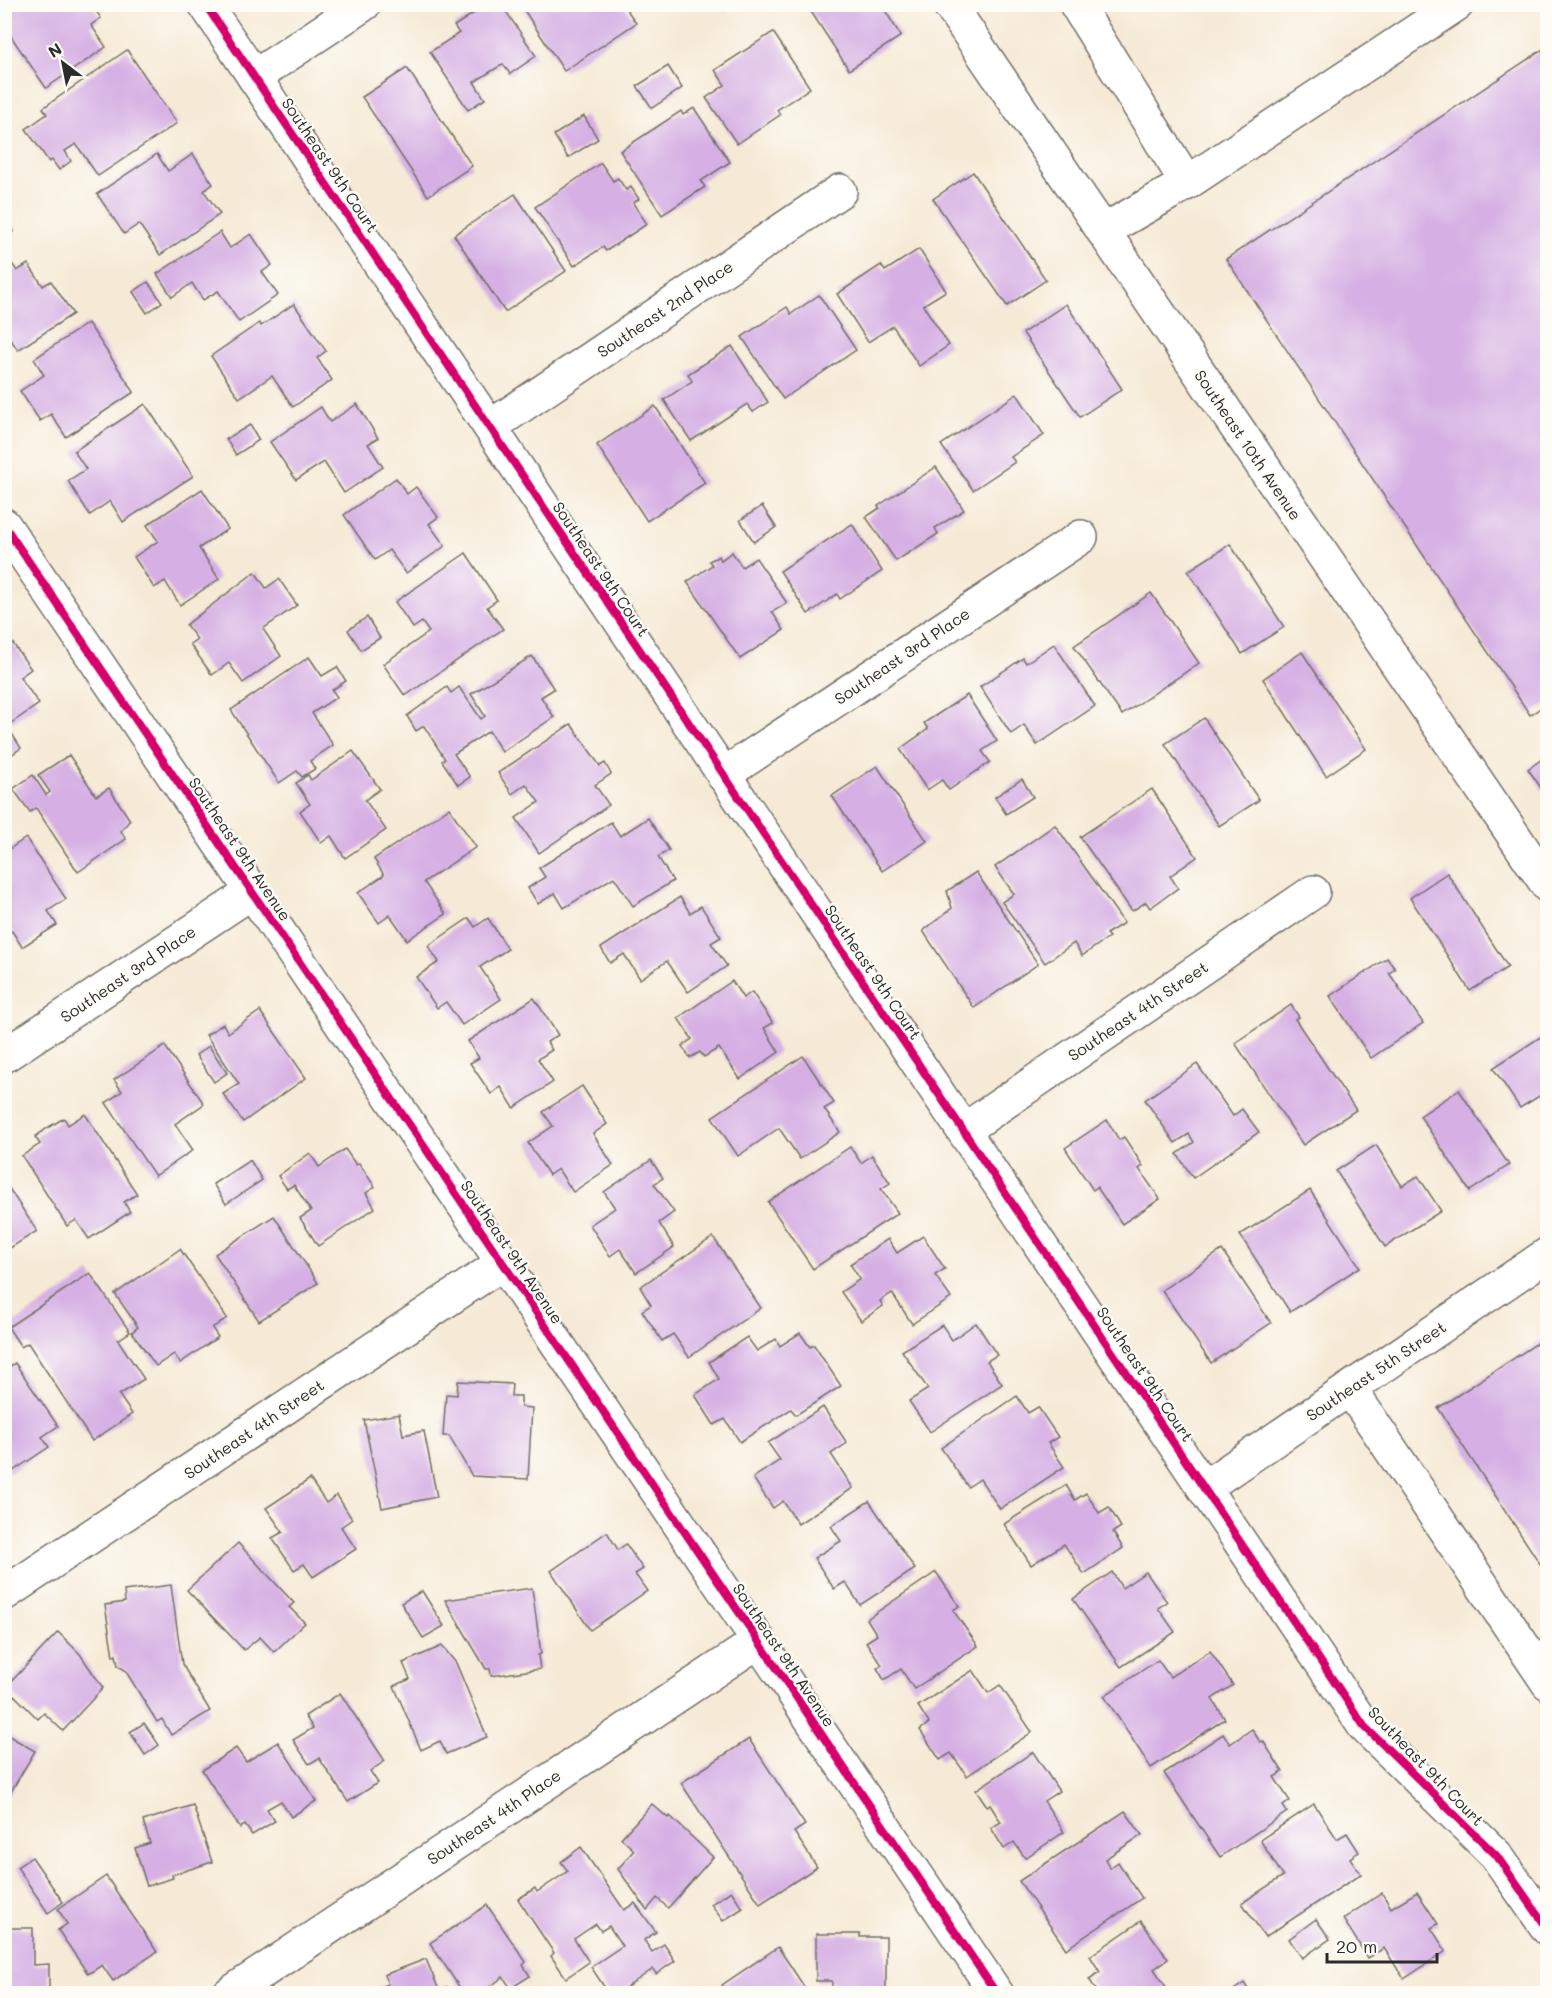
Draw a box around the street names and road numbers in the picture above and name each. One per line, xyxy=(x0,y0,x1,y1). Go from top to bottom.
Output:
street label: Southeast 9th Court xyxy=(277,93,383,236)
street label: Southeast 2nd Place xyxy=(593,255,737,362)
street label: Southeast 10th Avenue xyxy=(1190,366,1307,524)
street label: Southeast 9th Court xyxy=(548,497,654,640)
street label: Southeast 3rd Place xyxy=(830,602,973,709)
street label: Southeast 9th Avenue xyxy=(184,773,296,925)
street label: Southeast 9th Court xyxy=(820,900,926,1043)
street label: Southeast 3rd Place xyxy=(56,920,199,1027)
street label: Southeast 4th Street xyxy=(1064,956,1212,1065)
street label: Southeast 9th Avenue xyxy=(456,1176,568,1328)
street label: Southeast 9th Court xyxy=(1092,1302,1198,1445)
street label: Southeast 5th Street xyxy=(1302,1316,1450,1425)
street label: Southeast 4th Street xyxy=(180,1374,328,1483)
street label: Southeast 9th Avenue xyxy=(728,1579,840,1731)
street label: Southeast 9th Court xyxy=(1364,1701,1489,1830)
street label: Southeast 4th Place xyxy=(423,1764,565,1869)

